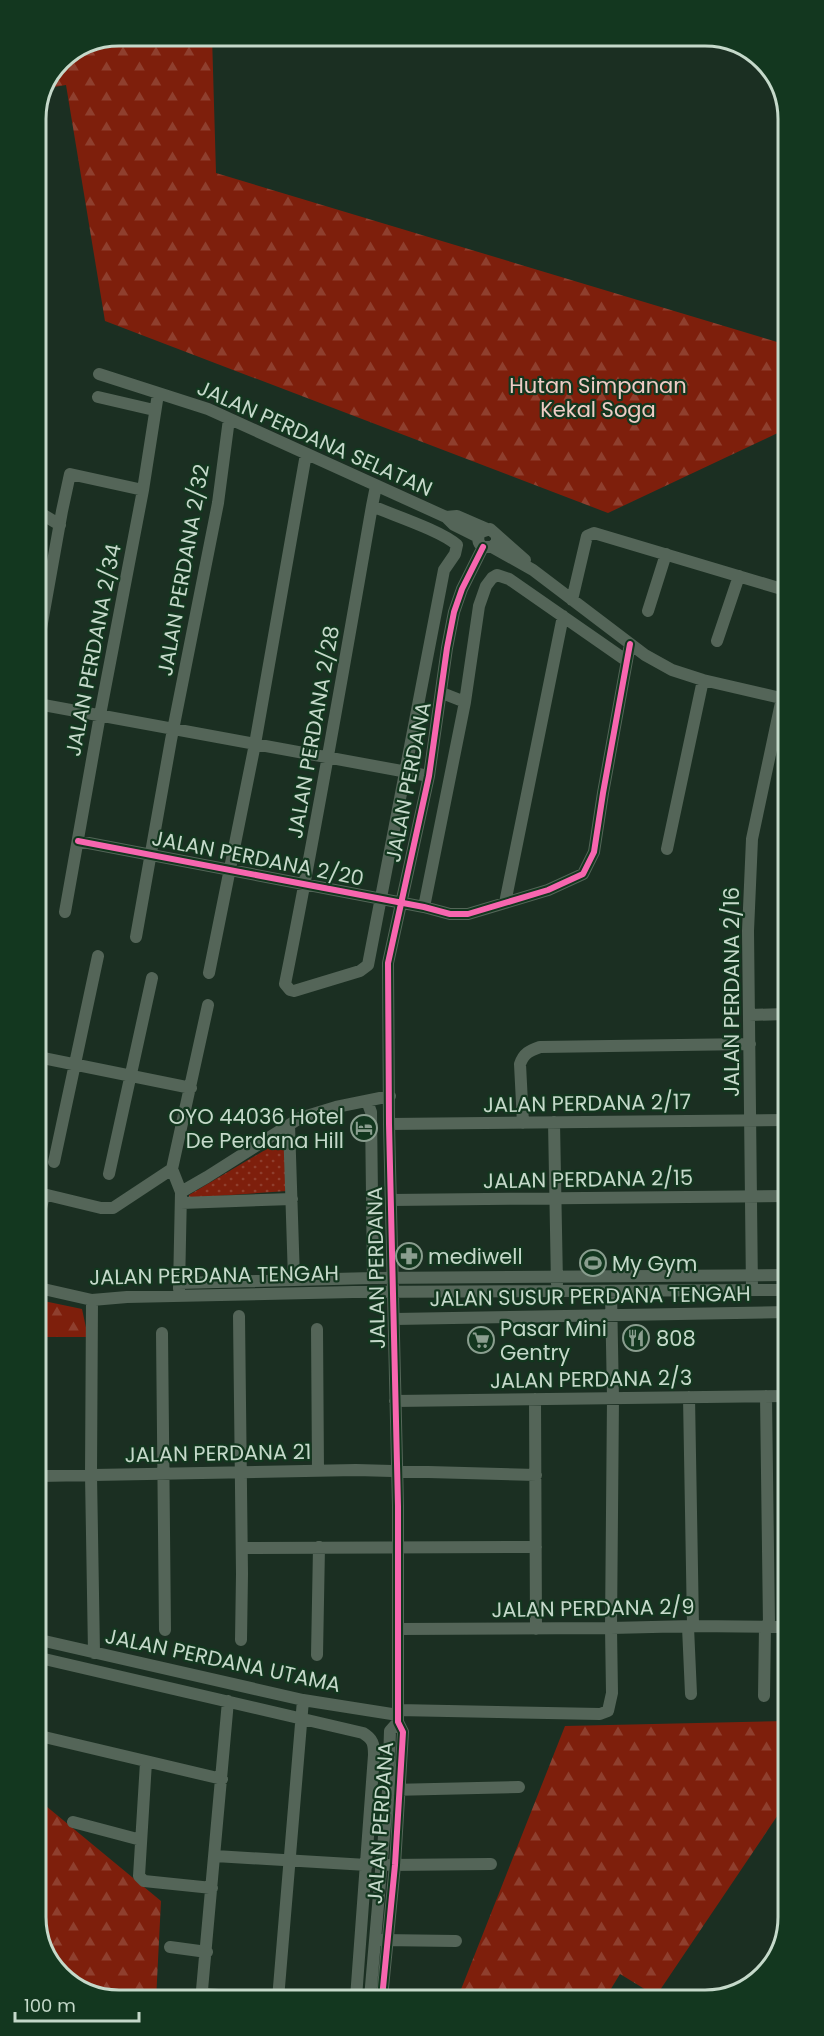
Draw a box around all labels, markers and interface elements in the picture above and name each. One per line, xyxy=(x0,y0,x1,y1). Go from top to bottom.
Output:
park label: Hutan Simpanan Kekal Soga xyxy=(509,371,687,424)
street label: JALAN PERDANA SELATAN xyxy=(193,373,437,503)
street label: JALAN PERDANA 2/32 xyxy=(150,462,216,678)
street label: JALAN PERDANA 2/34 xyxy=(58,541,128,759)
street label: JALAN PERDANA 2/28 xyxy=(280,623,346,841)
street label: JALAN PERDANA xyxy=(378,699,438,865)
street label: JALAN PERDANA 2/20 xyxy=(149,823,367,893)
street label: JALAN PERDANA 2/16 xyxy=(717,887,746,1097)
street label: JALAN PERDANA 2/17 xyxy=(483,1087,691,1119)
place label: OYO 44036 Hotel De Perdana Hill xyxy=(168,1102,344,1155)
hotel icon: OYO 44036 Hotel De Perdana Hill xyxy=(349,1113,379,1143)
street label: JALAN PERDANA 2/15 xyxy=(483,1163,693,1195)
street label: JALAN PERDANA xyxy=(360,1187,392,1349)
pharmacy icon: mediwell xyxy=(394,1241,424,1271)
place label: mediwell xyxy=(428,1242,523,1271)
sports icon: My Gym xyxy=(578,1248,608,1278)
place label: My Gym xyxy=(612,1249,697,1278)
street label: JALAN PERDANA TENGAH xyxy=(89,1258,339,1292)
street label: JALAN SUSUR PERDANA TENGAH xyxy=(429,1279,751,1313)
place label: Pasar Mini Gentry xyxy=(500,1314,607,1367)
restaurant icon: 808 xyxy=(621,1323,651,1353)
place label: 808 xyxy=(656,1324,696,1353)
supermarket icon: Pasar Mini Gentry xyxy=(466,1325,496,1355)
street label: JALAN PERDANA 2/3 xyxy=(489,1363,693,1395)
street label: JALAN PERDANA 21 xyxy=(124,1437,312,1469)
street label: JALAN PERDANA 2/9 xyxy=(491,1592,695,1624)
street label: JALAN PERDANA UTAMA xyxy=(103,1621,343,1699)
street label: JALAN PERDANA xyxy=(360,1741,400,1905)
scale bar xyxy=(15,1985,140,2023)
text: 100 m xyxy=(24,1993,76,2018)

